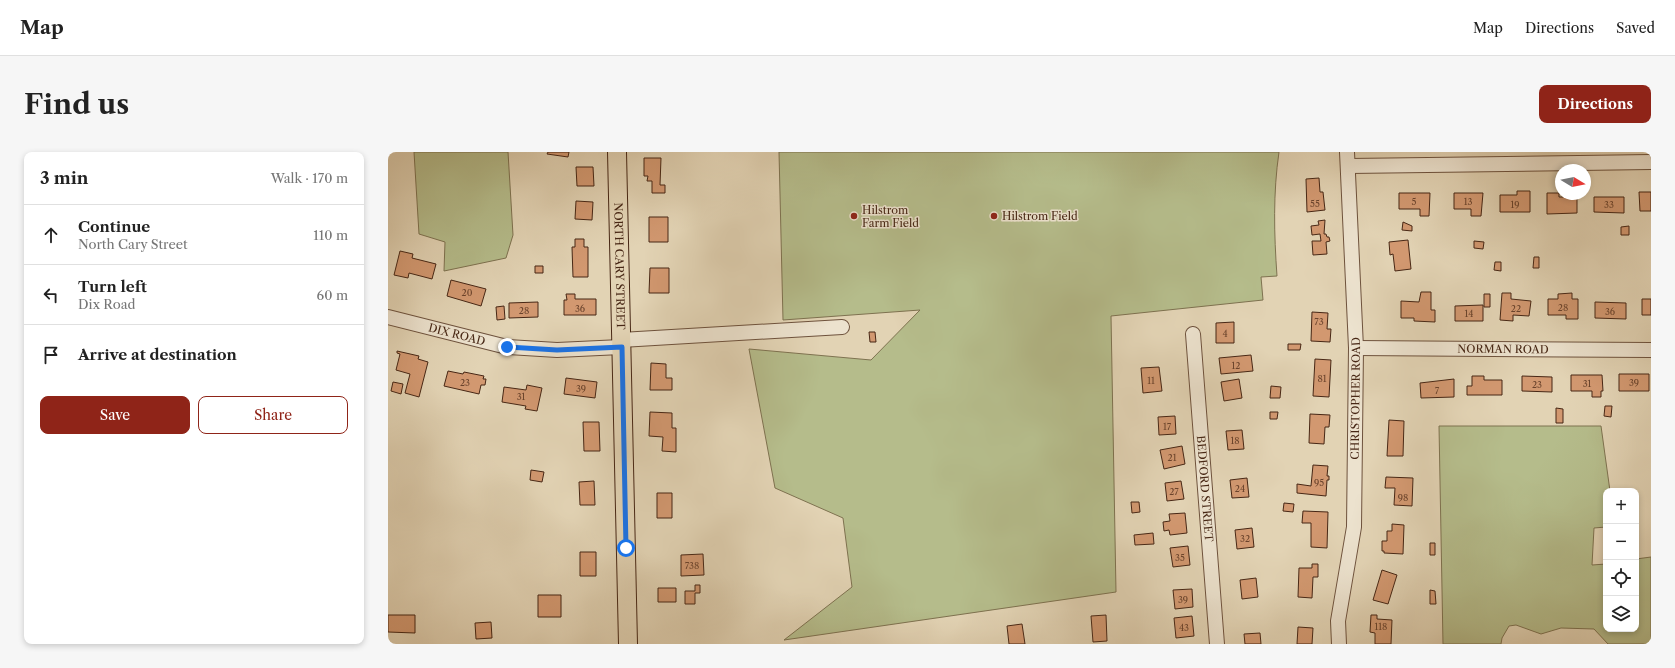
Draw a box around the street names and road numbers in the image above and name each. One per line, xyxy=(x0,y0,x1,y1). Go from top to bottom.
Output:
street label: NORTH CARY STREET xyxy=(611,202,628,331)
street label: DIX ROAD xyxy=(427,320,487,348)
street label: CHRISTOPHER ROAD xyxy=(1348,337,1363,460)
street label: NORMAN ROAD xyxy=(1457,342,1549,356)
street label: BEDFORD STREET xyxy=(1194,435,1216,543)

